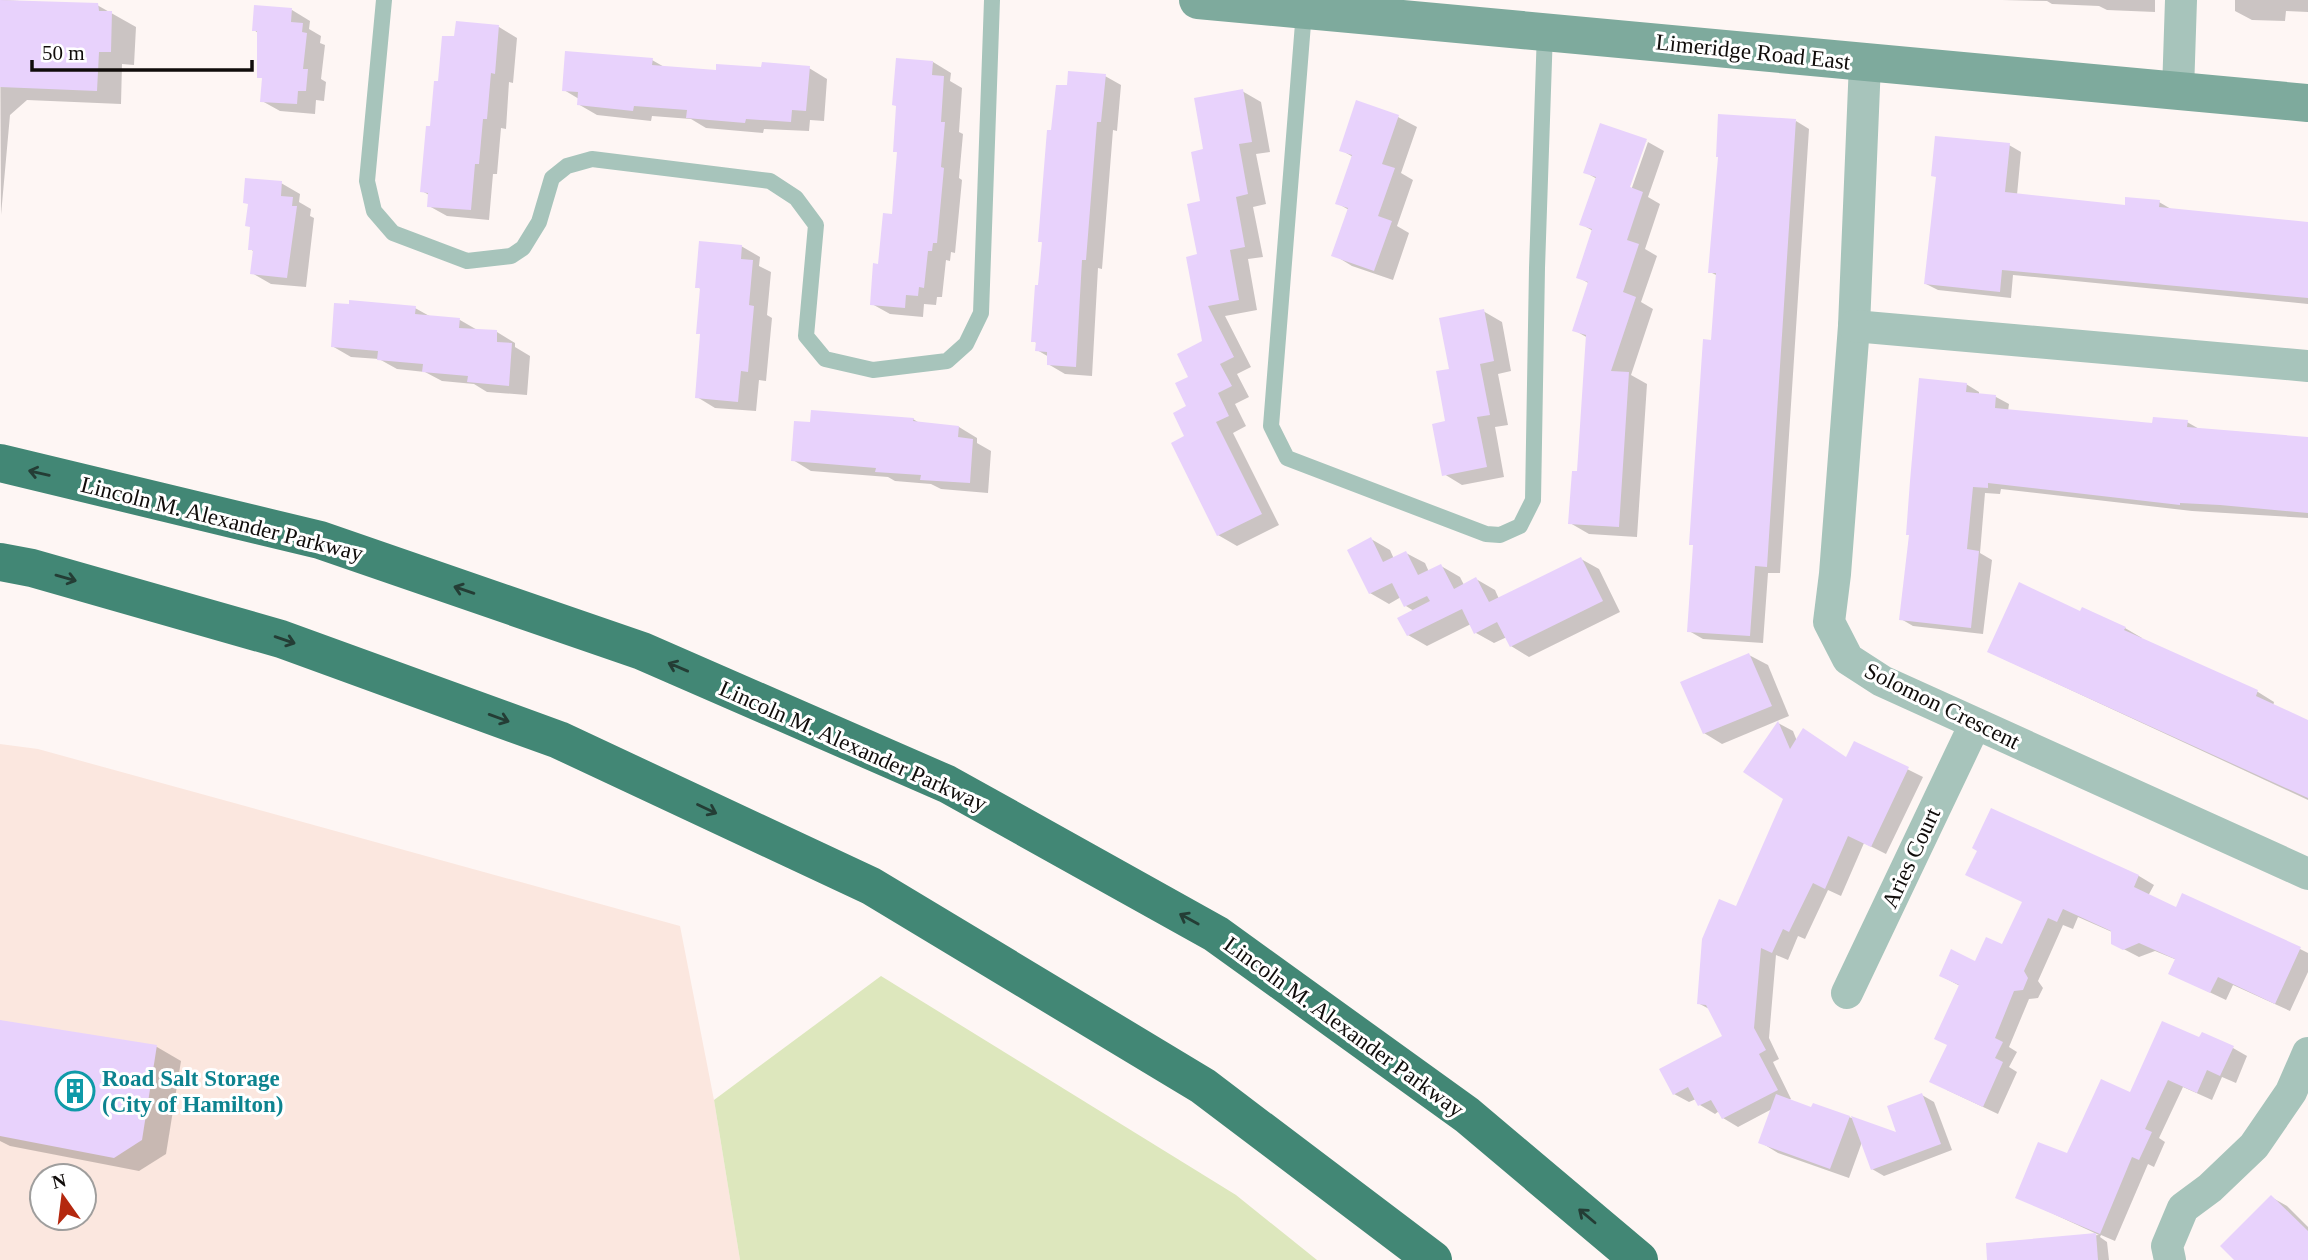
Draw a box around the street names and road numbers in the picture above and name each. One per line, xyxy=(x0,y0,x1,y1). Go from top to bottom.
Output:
street label: Limeridge Road East xyxy=(1655,29,1852,75)
street label: Lincoln M. Alexander Parkway xyxy=(78,472,366,566)
street label: Solomon Crescent xyxy=(1860,658,2024,755)
street label: Lincoln M. Alexander Parkway xyxy=(715,676,991,817)
street label: Aries Court xyxy=(1877,803,1945,912)
street label: Lincoln M. Alexander Parkway xyxy=(1219,932,1469,1123)

